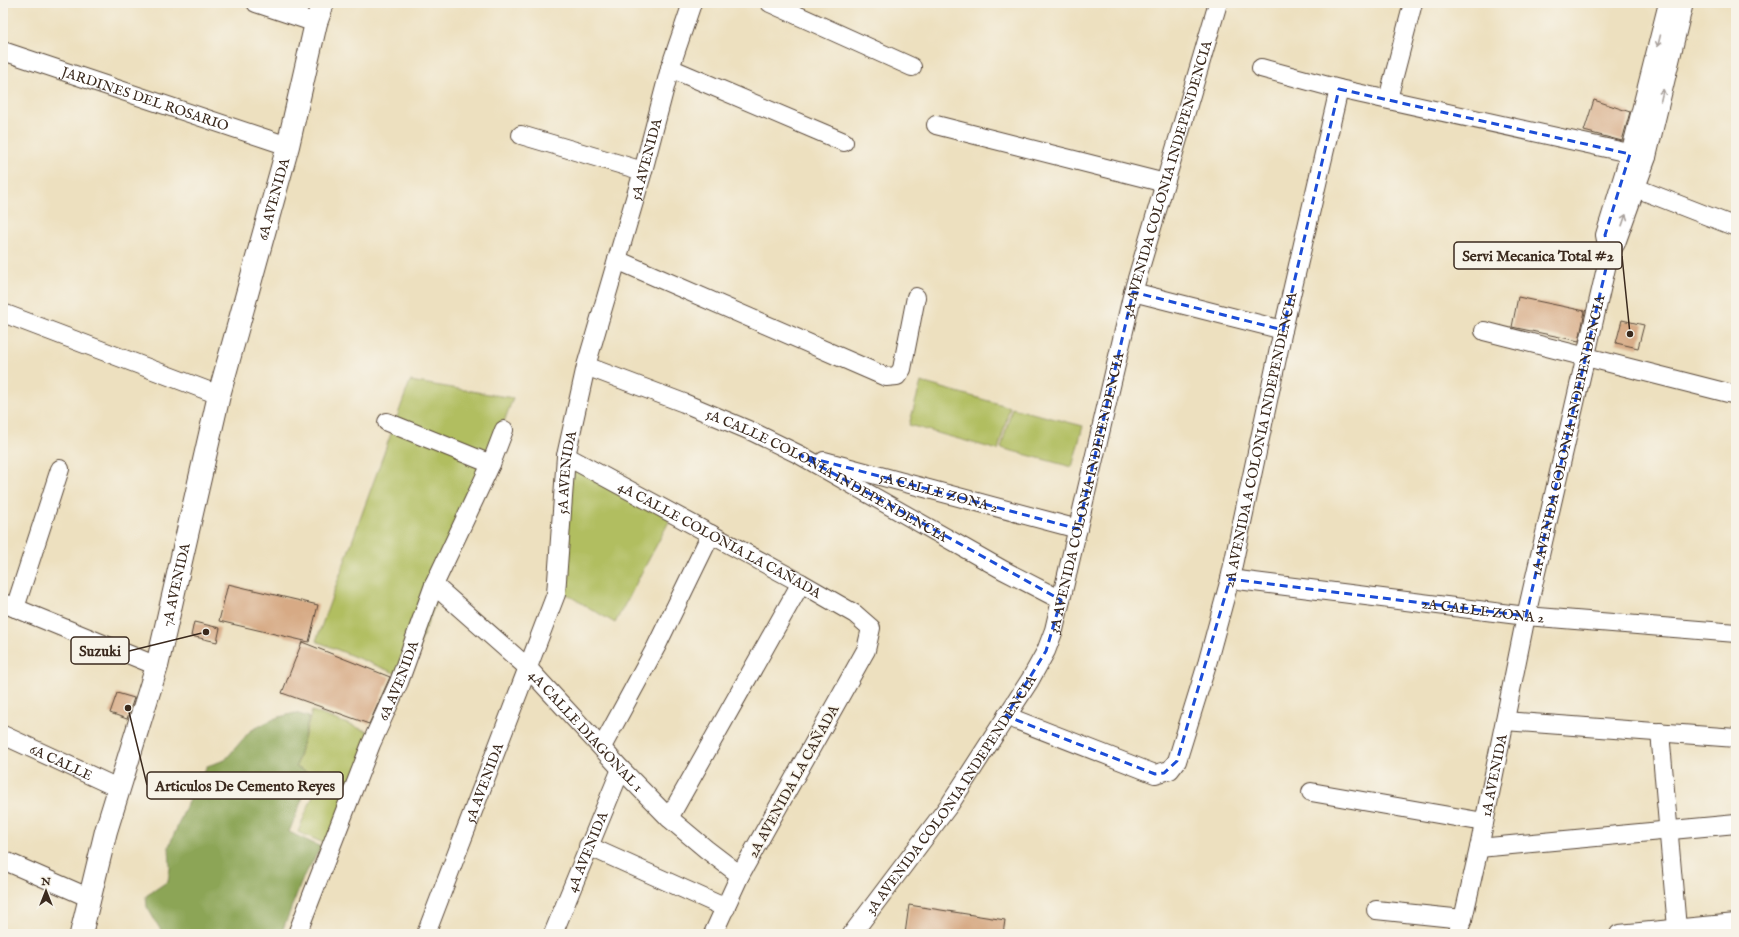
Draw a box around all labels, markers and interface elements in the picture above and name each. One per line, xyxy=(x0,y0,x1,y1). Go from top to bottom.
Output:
one-way arrow xyxy=(1654,34,1662,47)
street label: 3A AVENIDA COLONIA INDEPENDENCIA xyxy=(1119,38,1217,320)
street label: JARDINES DEL ROSARIO xyxy=(57,63,231,136)
one-way arrow xyxy=(1658,89,1666,102)
street label: 5A AVENIDA xyxy=(627,116,667,202)
street label: 6A AVENIDA xyxy=(254,156,294,243)
one-way arrow xyxy=(1621,213,1628,226)
callout: Servi Mecanica Total #2 xyxy=(1454,242,1622,269)
text: Servi Mecanica Total #2 xyxy=(1462,247,1614,266)
street label: 2A AVENIDA A COLONIA INDEPENDENCIA xyxy=(1220,290,1302,590)
street label: 1A AVENIDA COLONIA INDEPENDENCIA xyxy=(1527,293,1610,578)
street label: 3A AVENIDA COLONIA INDEPENDENCIA xyxy=(1046,350,1129,636)
street label: 5A CALLE COLONIA INDEPENDENCIA xyxy=(703,405,951,547)
street label: 5A AVENIDA xyxy=(554,429,581,515)
street label: 5A CALLE ZONA 2 xyxy=(877,468,1000,517)
street label: 4A CALLE COLONIA LA CAÑADA xyxy=(615,478,825,603)
street label: 7A AVENIDA xyxy=(158,541,195,629)
street label: 2A CALLE ZONA 2 xyxy=(1421,595,1545,627)
callout: Suzuki xyxy=(71,637,129,664)
street label: 6A AVENIDA xyxy=(375,638,423,724)
text: Suzuki xyxy=(79,642,121,661)
street label: 4A CALLE DIAGONAL 1 xyxy=(524,667,647,796)
street label: 3A AVENIDA COLONIA INDEPENDENCIA xyxy=(862,671,1041,918)
street label: 2A AVENIDA LA CAÑADA xyxy=(743,701,844,861)
street label: 1A AVENIDA xyxy=(1478,732,1512,819)
street label: 6A CALLE xyxy=(26,740,95,785)
street label: 5A AVENIDA xyxy=(461,740,508,825)
callout: Articulos De Cemento Reyes xyxy=(147,772,343,799)
text: Articulos De Cemento Reyes xyxy=(154,777,336,796)
street label: 4A AVENIDA xyxy=(563,809,613,895)
north arrow xyxy=(26,871,66,911)
text: N xyxy=(40,875,51,889)

